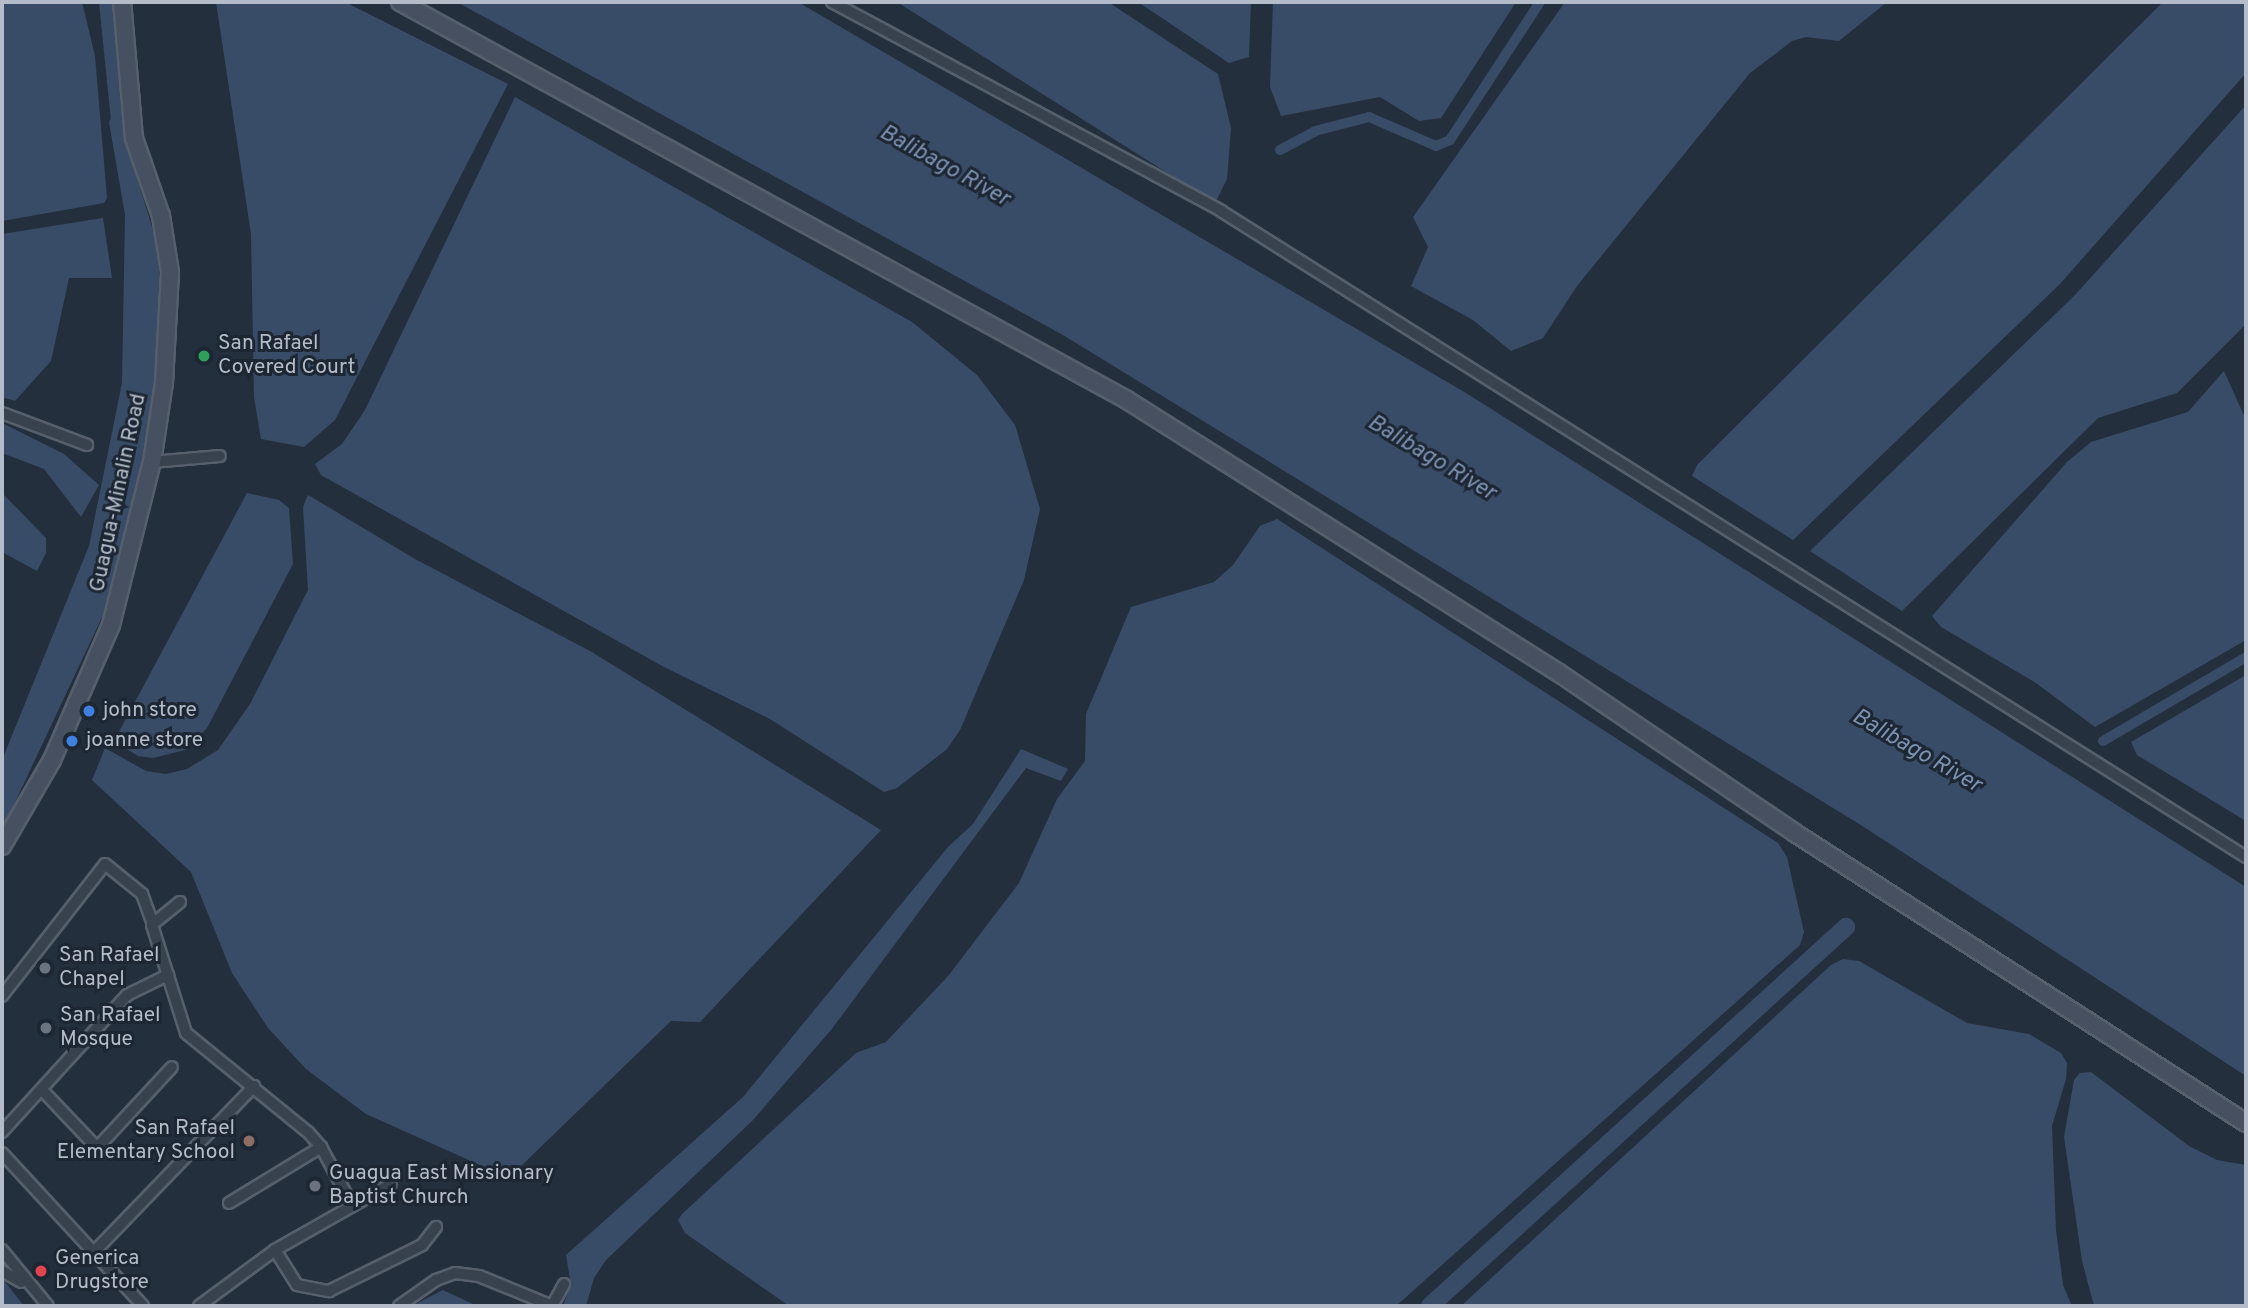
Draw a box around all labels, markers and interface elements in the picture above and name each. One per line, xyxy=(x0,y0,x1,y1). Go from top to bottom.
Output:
water label: Balibago River xyxy=(874,120,1014,214)
place label: San Rafael Covered Court xyxy=(218,331,355,381)
marker: San Rafael Covered Court xyxy=(196,348,212,364)
street label: Guagua-Minalin Road xyxy=(86,392,152,594)
water label: Balibago River xyxy=(1362,410,1500,508)
place label: john store xyxy=(103,698,197,724)
marker: john store xyxy=(81,703,97,719)
water label: Balibago River xyxy=(1846,704,1986,800)
place label: joanne store xyxy=(86,728,203,754)
marker: joanne store xyxy=(64,733,80,749)
place label: San Rafael Chapel xyxy=(59,943,160,993)
marker: San Rafael Chapel xyxy=(37,960,53,976)
place label: San Rafael Mosque xyxy=(60,1003,161,1053)
marker: San Rafael Mosque xyxy=(38,1020,54,1036)
place label: San Rafael Elementary School xyxy=(57,1116,235,1166)
marker: San Rafael Elementary School xyxy=(241,1133,257,1149)
place label: Guagua East Missionary Baptist Church xyxy=(329,1161,554,1211)
marker: Guagua East Missionary Baptist Church xyxy=(307,1178,323,1194)
place label: Generica Drugstore xyxy=(55,1246,149,1296)
marker: Generica Drugstore xyxy=(33,1263,49,1279)

